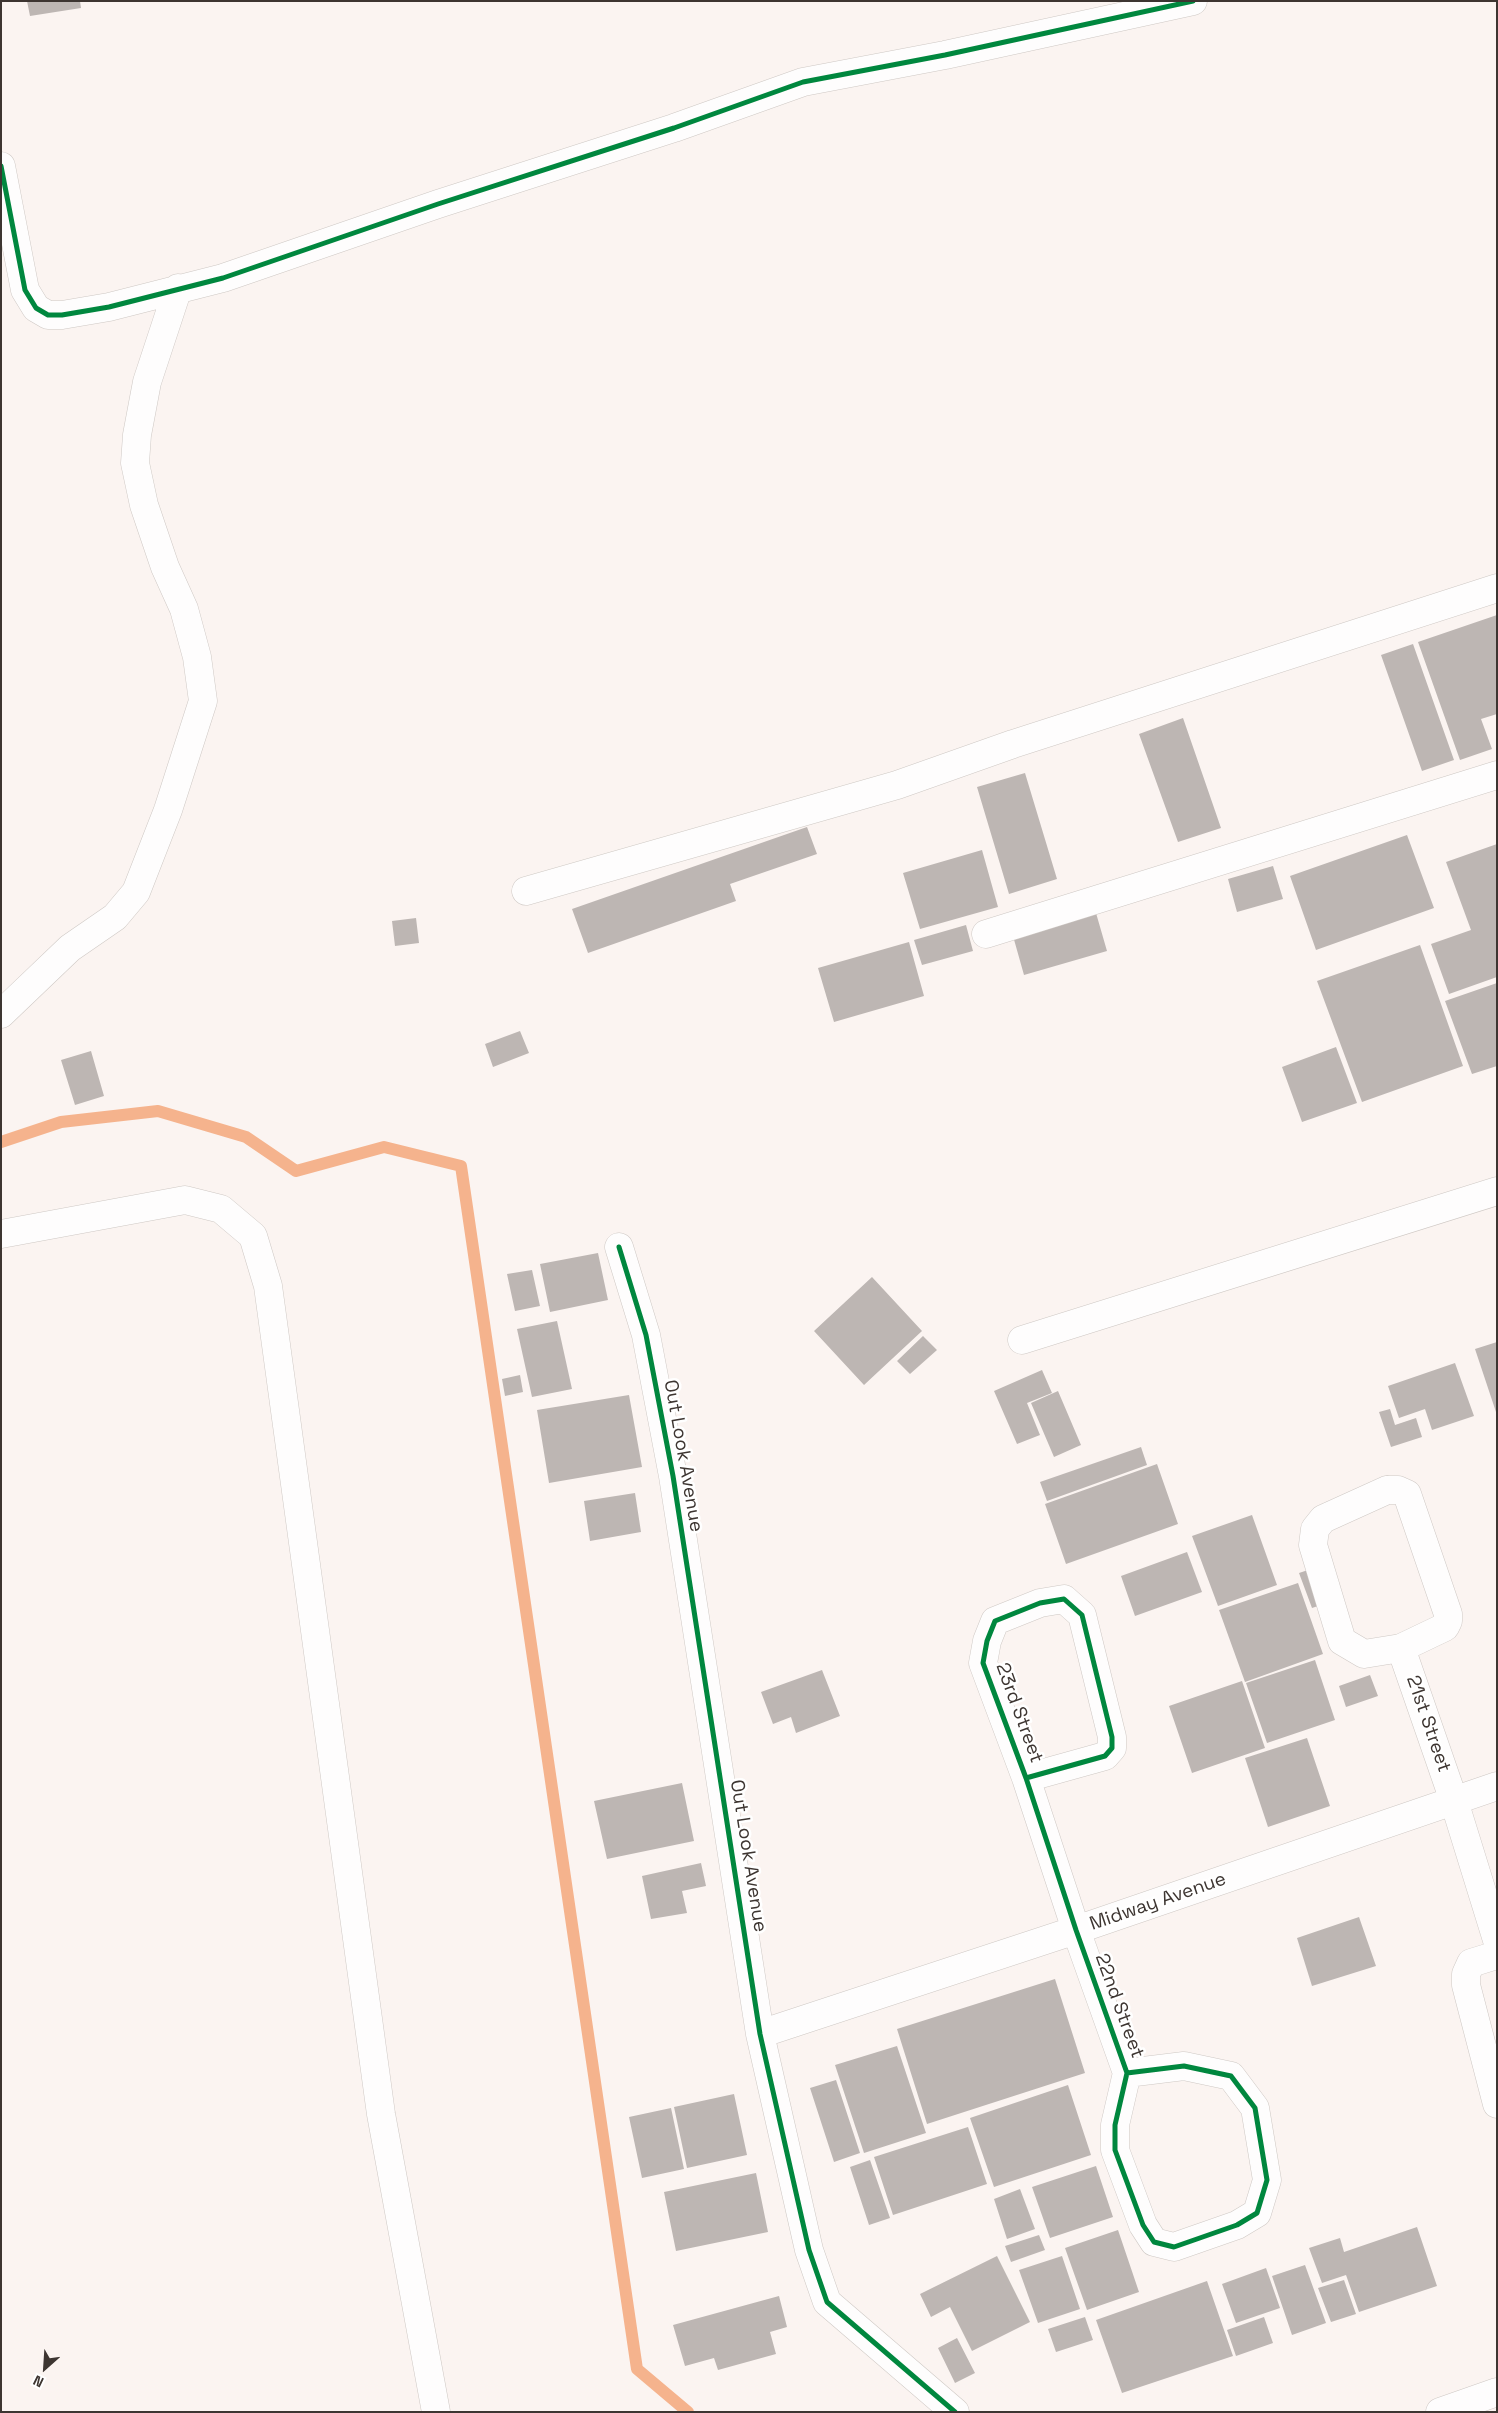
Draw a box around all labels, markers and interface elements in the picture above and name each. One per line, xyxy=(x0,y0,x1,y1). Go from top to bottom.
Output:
street label: Out Look Avenue xyxy=(658,1378,708,1534)
street label: 23rd Street xyxy=(990,1660,1048,1766)
street label: 21st Street xyxy=(1401,1673,1455,1775)
street label: Out Look Avenue xyxy=(725,1778,771,1934)
street label: Midway Avenue xyxy=(1087,1868,1229,1936)
street label: 22nd Street xyxy=(1090,1951,1148,2061)
north arrow xyxy=(20,2343,70,2393)
text: N xyxy=(30,2371,47,2392)

